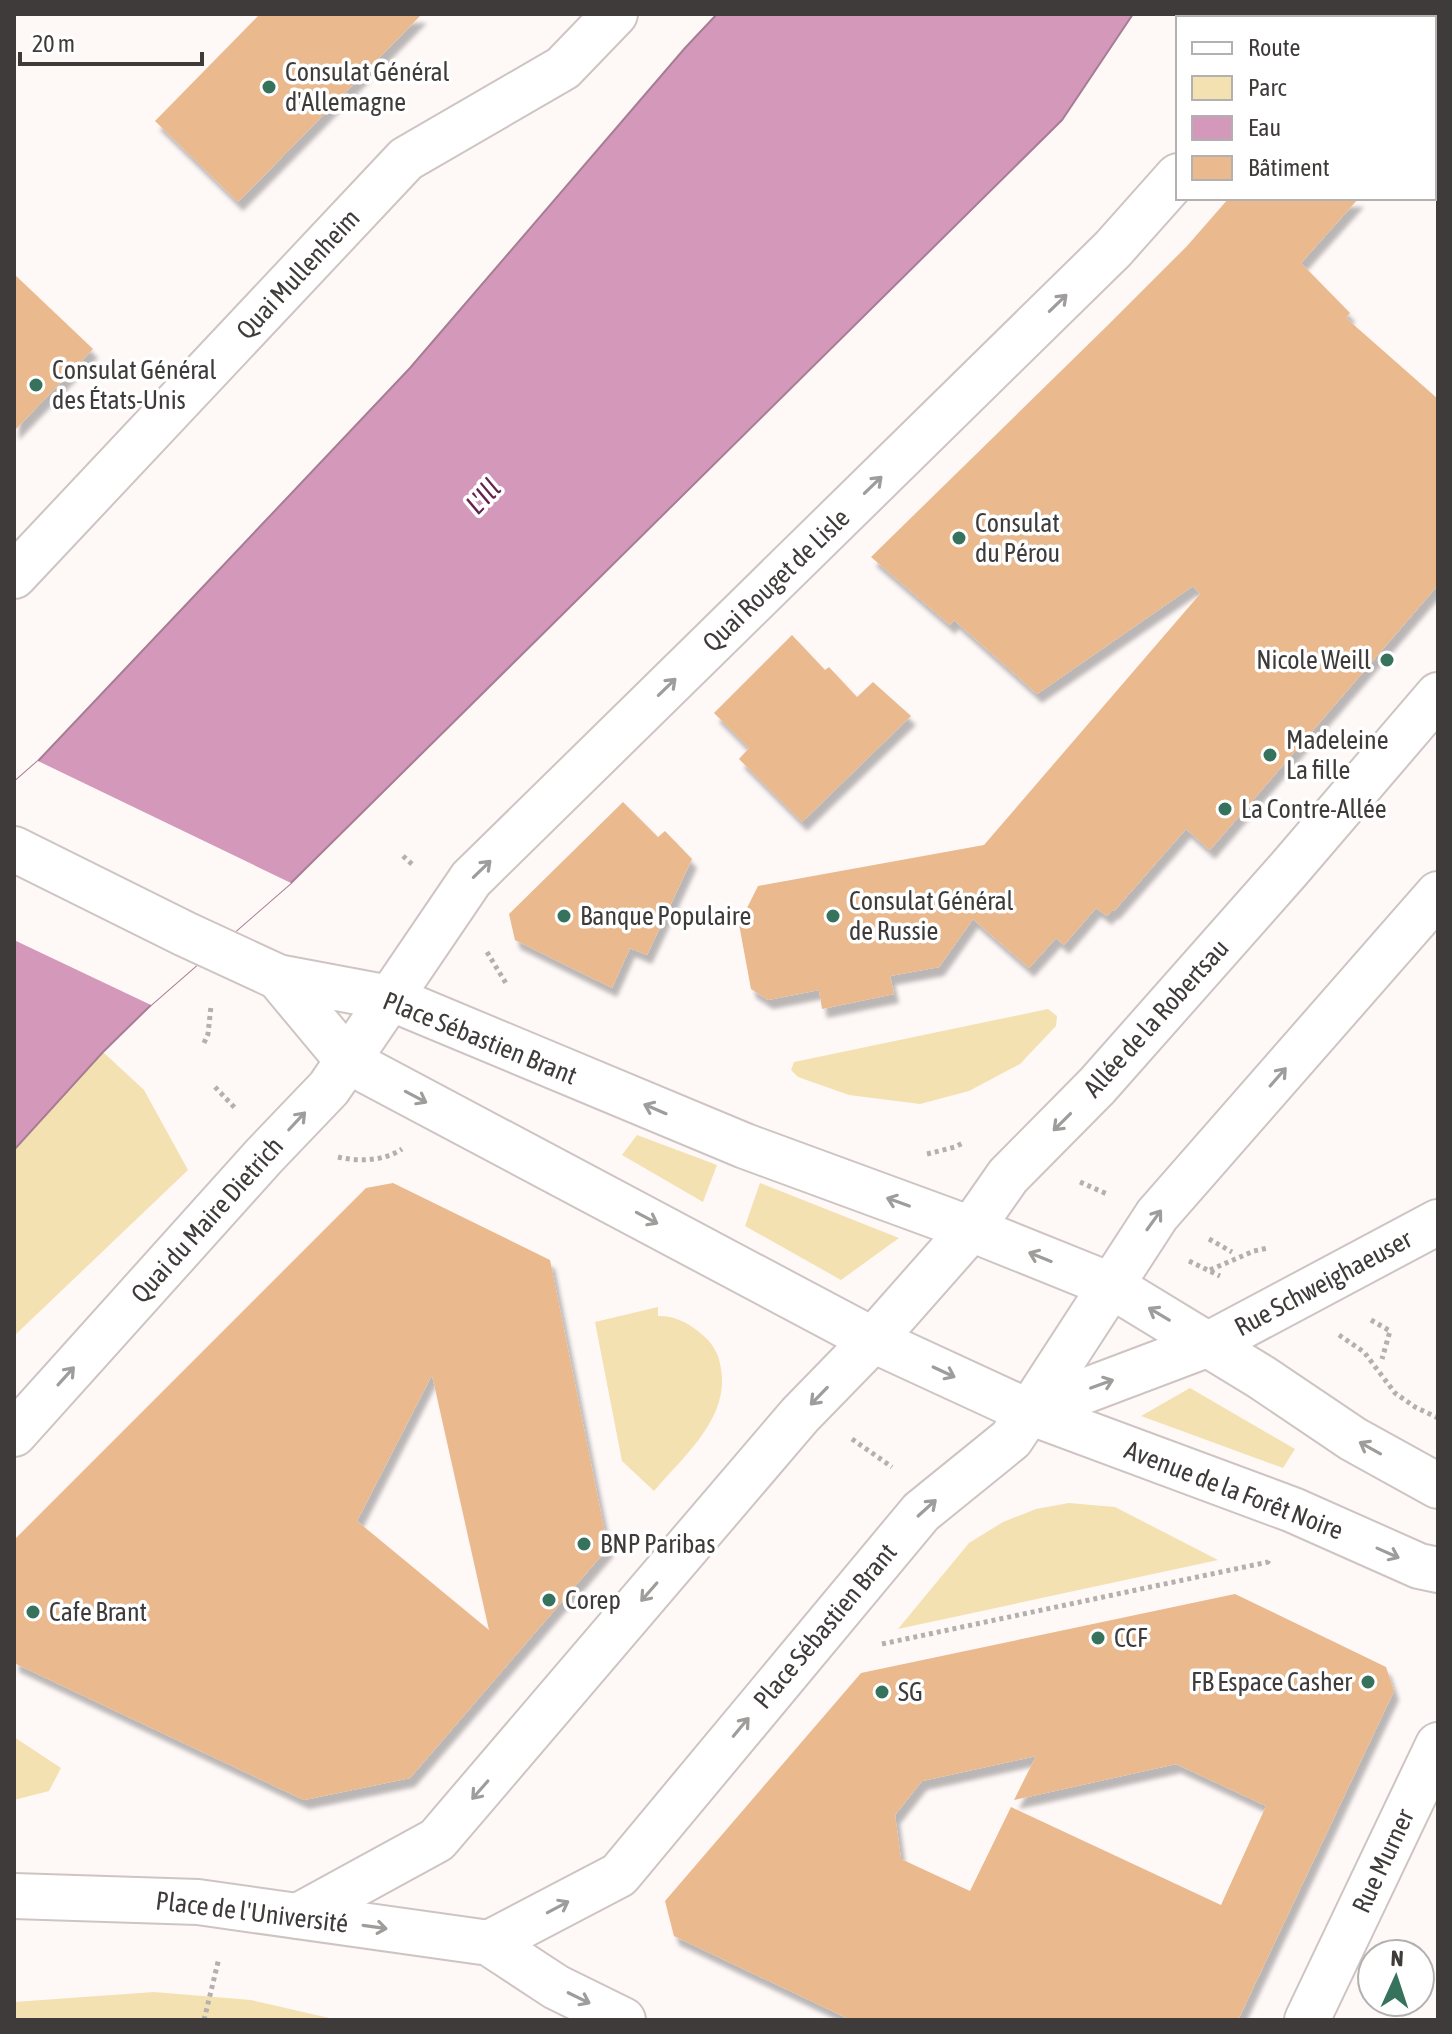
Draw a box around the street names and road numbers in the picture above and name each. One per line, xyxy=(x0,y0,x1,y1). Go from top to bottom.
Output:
street label: Quai Mullenheim xyxy=(230,203,366,345)
street label: Quai Rouget de Lisle xyxy=(697,503,855,657)
street label: Allée de la Robertsau xyxy=(1077,933,1235,1103)
street label: Place Sébastien Brant xyxy=(379,985,581,1091)
street label: Quai du Maire Dietrich xyxy=(125,1131,289,1309)
street label: Rue Schweighaeuser xyxy=(1229,1224,1417,1342)
street label: Avenue de la Forêt Noire xyxy=(1121,1435,1347,1545)
street label: Place Sébastien Brant xyxy=(747,1537,903,1715)
street label: Rue Murner xyxy=(1346,1804,1420,1917)
street label: Place de l'Université xyxy=(154,1885,350,1939)

